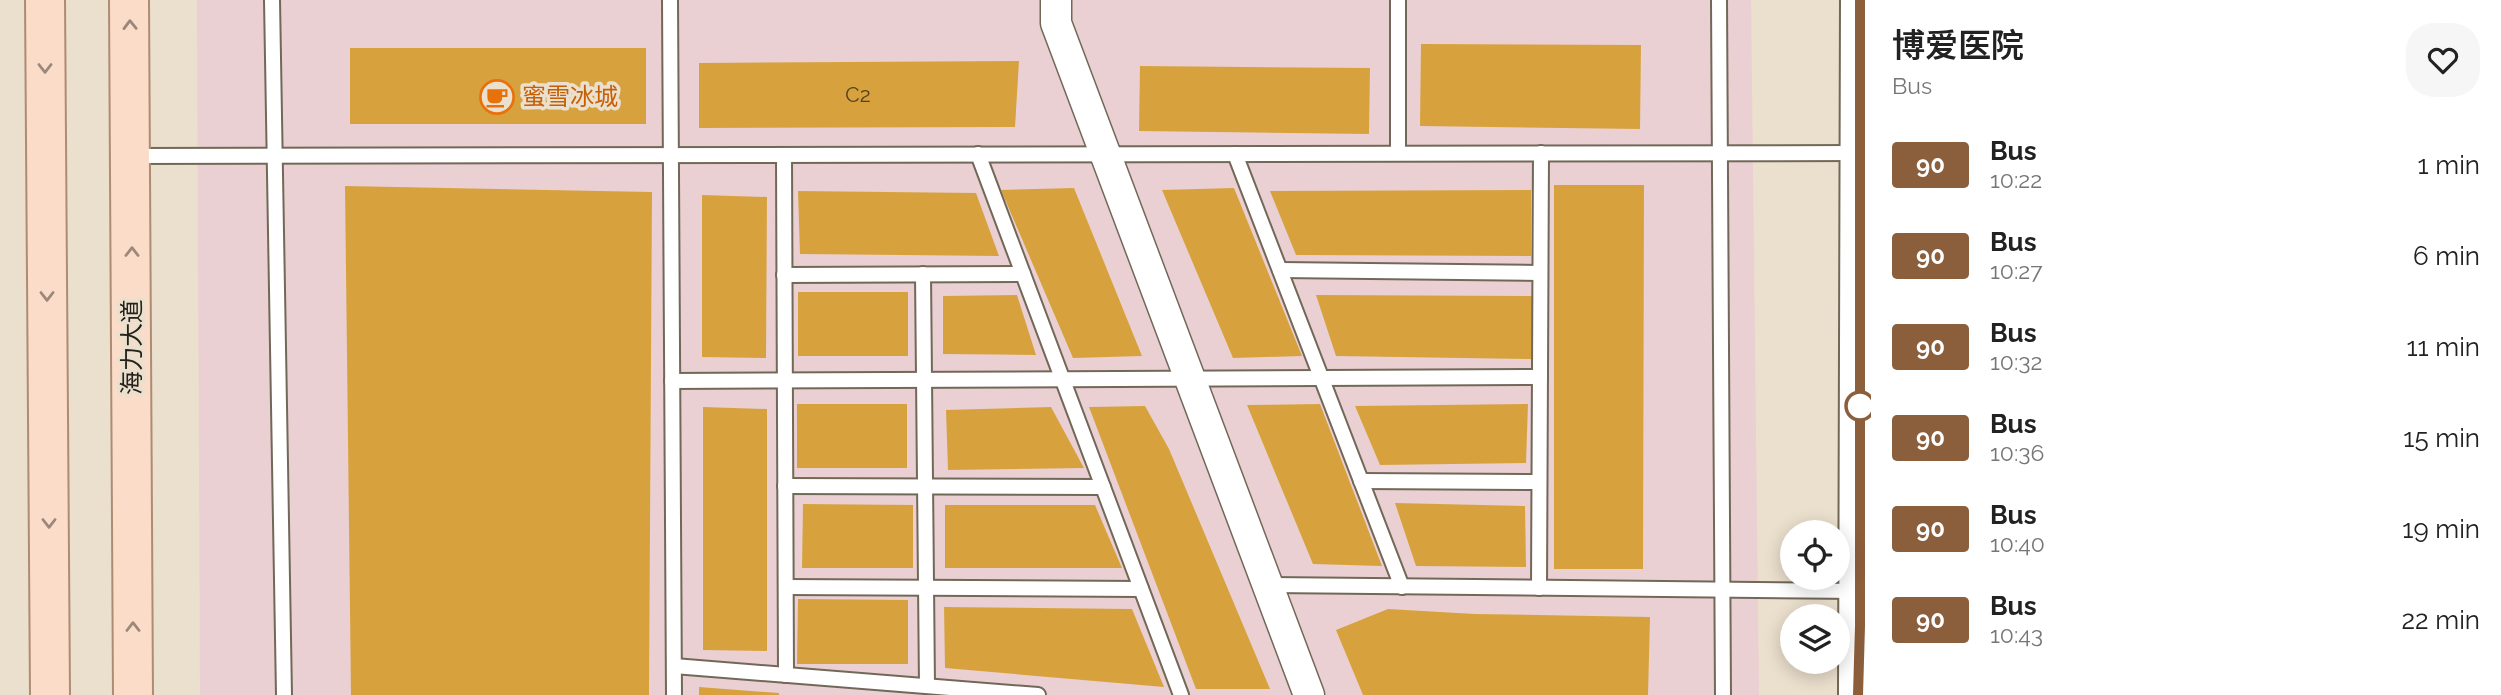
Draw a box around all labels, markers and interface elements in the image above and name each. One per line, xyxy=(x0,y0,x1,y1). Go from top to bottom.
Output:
one-way arrow xyxy=(122,19,137,30)
button: heart xyxy=(2406,23,2480,97)
text: 博爱医院 xyxy=(1892,26,2024,65)
one-way arrow xyxy=(37,63,53,74)
text: Bus xyxy=(1892,72,1932,99)
cafe icon: 蜜雪冰城 xyxy=(478,78,516,116)
place label: 蜜雪冰城 xyxy=(522,82,618,111)
house number: C2 xyxy=(845,82,871,107)
text: Bus xyxy=(1990,136,2037,166)
text: 90 xyxy=(1916,150,1945,179)
text: 1 min xyxy=(2418,150,2480,180)
text: 10:22 xyxy=(1990,166,2042,193)
text: Bus xyxy=(1990,227,2037,257)
text: 90 xyxy=(1916,241,1945,270)
text: 6 min xyxy=(2413,241,2480,271)
one-way arrow xyxy=(124,247,140,257)
text: 10:27 xyxy=(1990,257,2043,284)
one-way arrow xyxy=(39,291,55,301)
street label: 海力大道 xyxy=(117,299,146,395)
text: Bus xyxy=(1990,318,2037,348)
text: 90 xyxy=(1916,332,1945,361)
text: 11 min xyxy=(2406,332,2480,362)
text: 10:32 xyxy=(1990,348,2043,375)
unlabelled marker xyxy=(1845,391,1875,421)
text: Bus xyxy=(1990,409,2037,439)
text: 90 xyxy=(1916,423,1945,452)
text: 15 min xyxy=(2403,423,2480,453)
text: 10:36 xyxy=(1990,439,2044,466)
text: Bus xyxy=(1990,500,2037,530)
text: 90 xyxy=(1916,514,1945,543)
text: 19 min xyxy=(2402,514,2480,544)
one-way arrow xyxy=(41,518,57,529)
map controls xyxy=(1780,520,1850,674)
button: locate xyxy=(1780,520,1850,590)
text: 10:40 xyxy=(1990,530,2045,557)
text: Bus xyxy=(1990,591,2037,621)
button: layers xyxy=(1780,604,1850,674)
text: 90 xyxy=(1916,605,1945,634)
text: 22 min xyxy=(2402,605,2480,635)
one-way arrow xyxy=(125,621,141,632)
text: 10:43 xyxy=(1990,621,2043,648)

